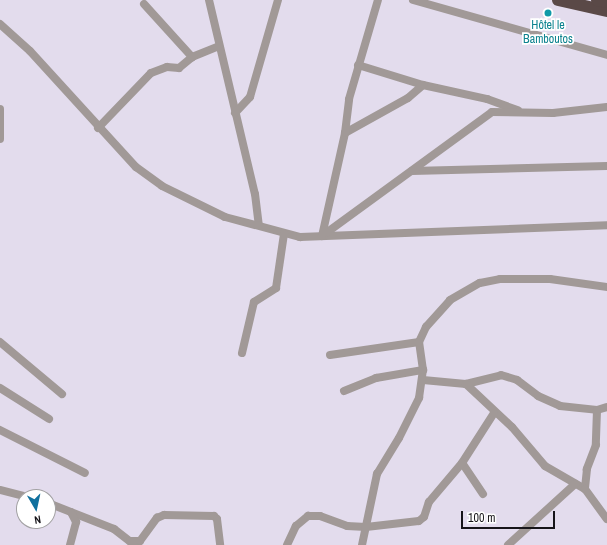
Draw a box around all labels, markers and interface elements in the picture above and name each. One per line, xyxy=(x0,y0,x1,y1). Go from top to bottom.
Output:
marker: Hôtel le Bamboutos xyxy=(543,8,553,18)
place label: Hôtel le Bamboutos xyxy=(523,19,573,47)
north arrow xyxy=(16,489,56,529)
scale bar xyxy=(463,503,557,529)
text: 100 m xyxy=(468,510,495,526)
text: N xyxy=(33,512,42,527)

